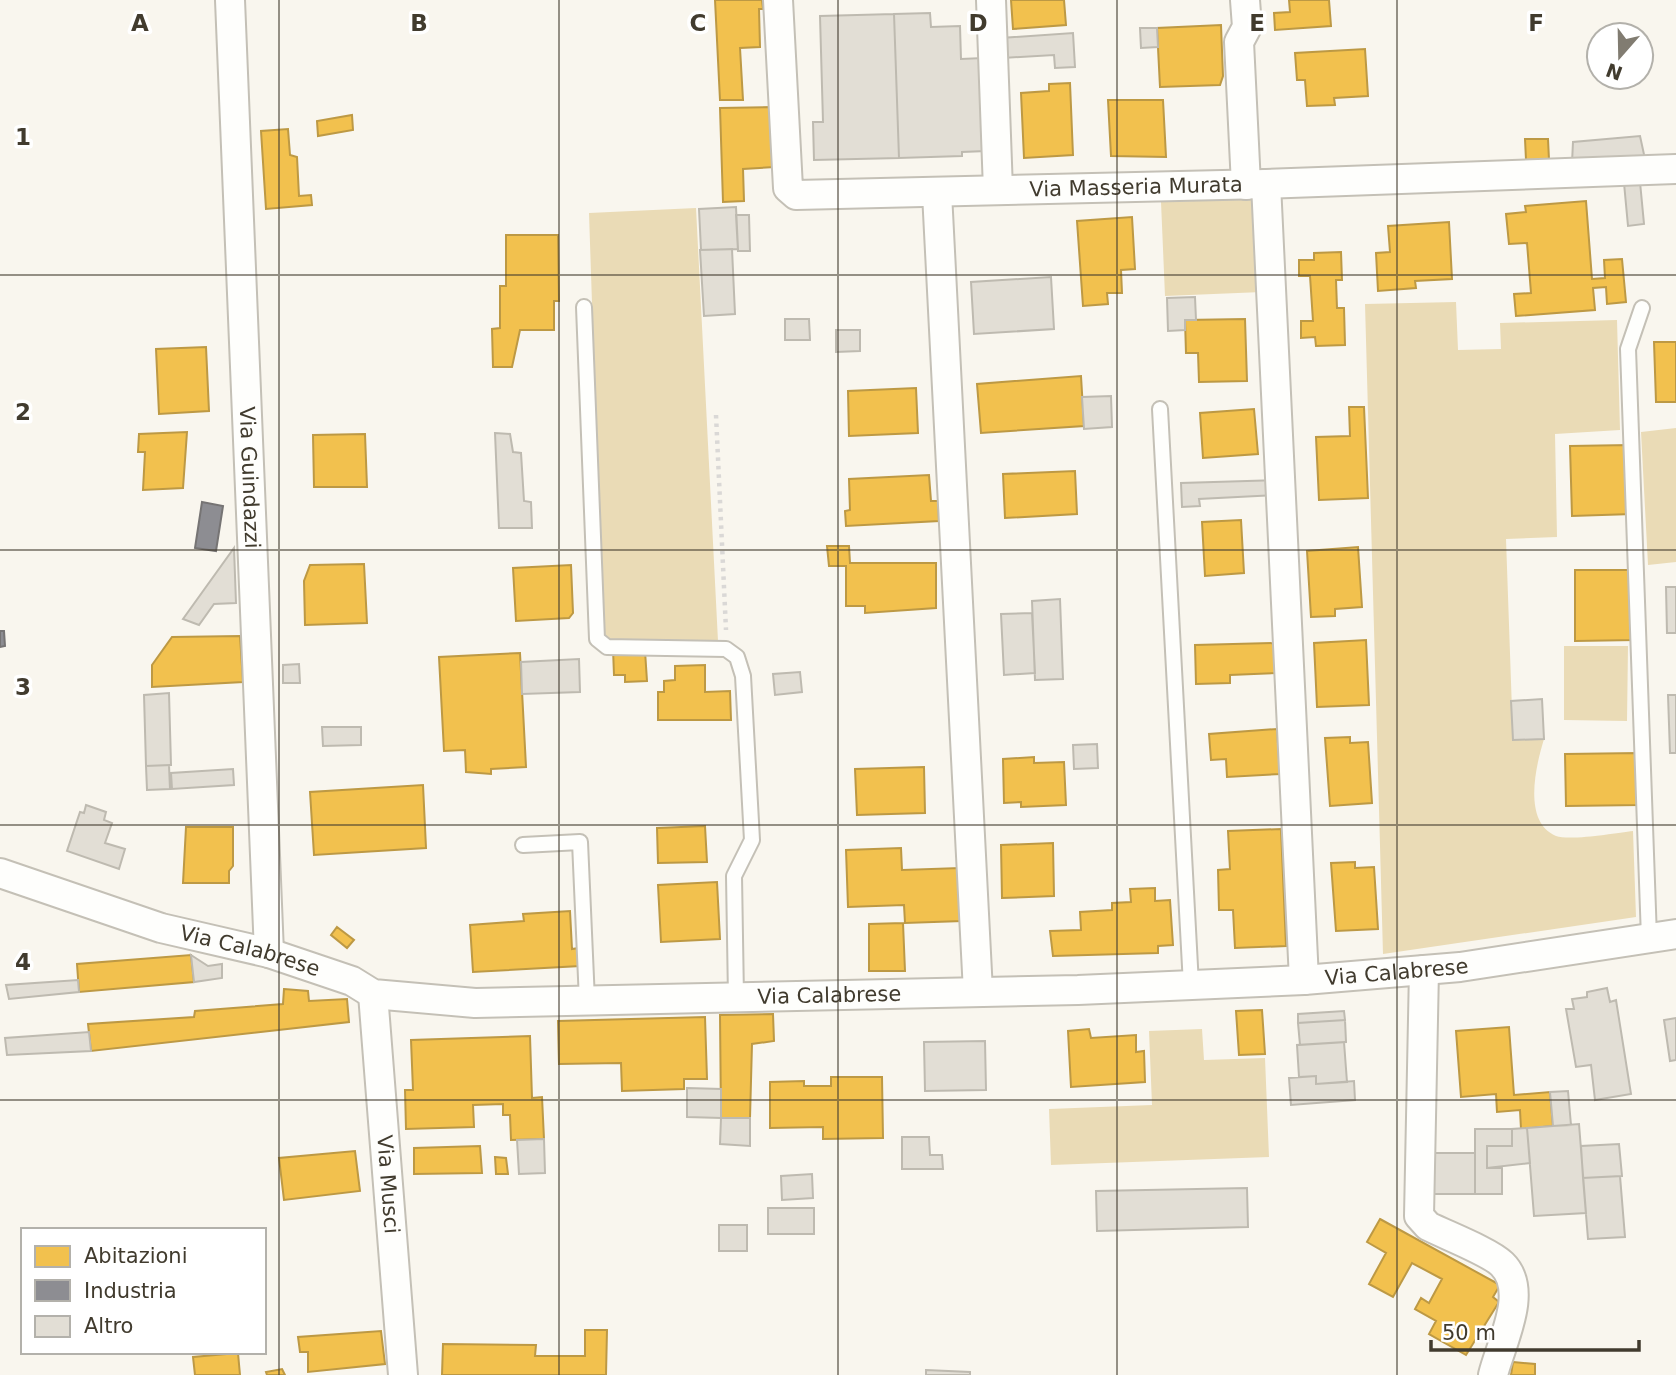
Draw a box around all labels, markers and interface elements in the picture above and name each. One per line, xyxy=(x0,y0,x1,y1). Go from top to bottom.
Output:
text: A xyxy=(131,10,149,36)
text: B xyxy=(410,10,428,36)
text: C xyxy=(690,10,706,36)
text: D xyxy=(968,10,988,36)
text: E xyxy=(1249,10,1265,36)
text: F xyxy=(1528,10,1544,36)
north arrow xyxy=(1585,21,1655,91)
text: N xyxy=(1603,59,1625,85)
text: 1 xyxy=(15,124,31,150)
street label: Via Masseria Murata xyxy=(1029,173,1243,202)
text: 2 xyxy=(15,399,31,425)
street label: Via Guindazzi xyxy=(235,406,264,549)
text: 3 xyxy=(15,674,31,700)
street label: Via Calabrese xyxy=(178,921,323,981)
text: 4 xyxy=(15,949,31,975)
street label: Via Calabrese xyxy=(1324,954,1470,990)
street label: Via Calabrese xyxy=(757,982,901,1009)
street label: Via Musci xyxy=(372,1134,404,1235)
legend xyxy=(21,1228,266,1354)
text: Abitazioni xyxy=(84,1244,187,1268)
text: Industria xyxy=(84,1279,177,1303)
scale bar xyxy=(1431,1308,1639,1352)
text: Altro xyxy=(84,1314,133,1338)
text: 50 m xyxy=(1442,1321,1496,1345)

